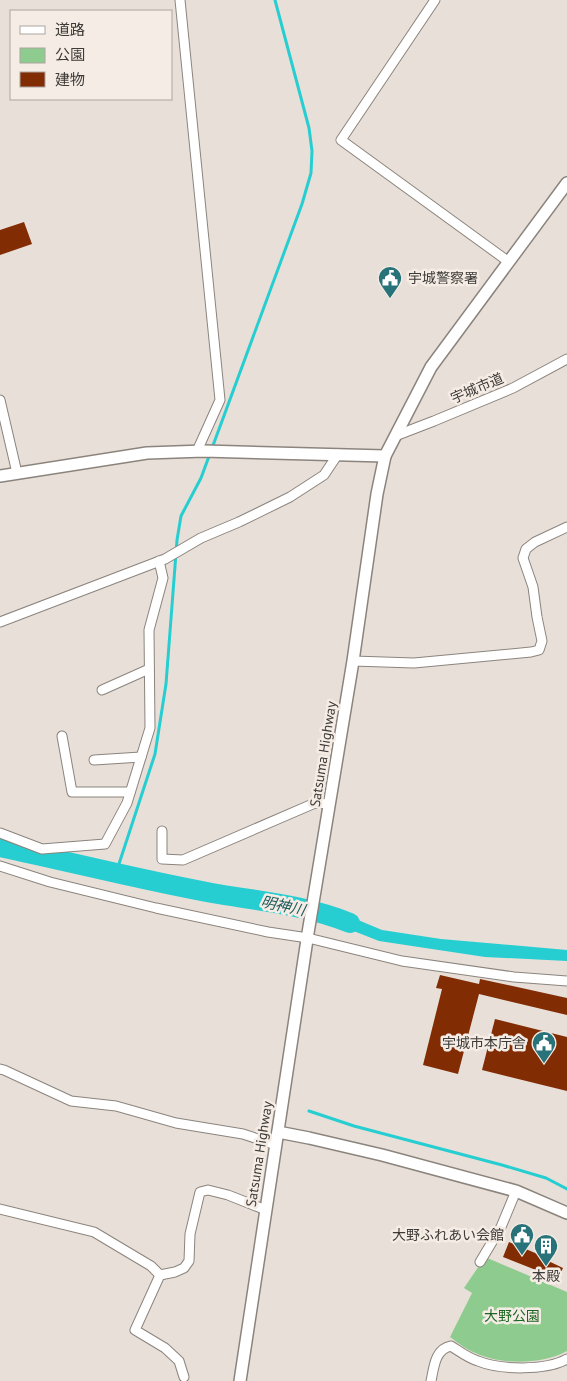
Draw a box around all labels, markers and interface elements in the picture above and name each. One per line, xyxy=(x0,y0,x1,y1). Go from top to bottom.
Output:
legend xyxy=(10,10,172,100)
text: 道路 xyxy=(55,20,85,39)
text: 公園 xyxy=(55,45,85,64)
text: 建物 xyxy=(55,70,85,89)
public building icon: 宇城警察署 xyxy=(377,265,403,299)
place label: 宇城警察署 xyxy=(408,269,478,287)
street label: 宇城市道 xyxy=(448,369,506,407)
street label: Satsuma Highway xyxy=(306,699,340,808)
water label: 明神川 xyxy=(259,892,309,920)
public building icon: 宇城市本庁舎 xyxy=(531,1030,557,1064)
place label: 宇城市本庁舎 xyxy=(442,1034,526,1052)
street label: Satsuma Highway xyxy=(242,1099,276,1208)
public building icon: 大野ふれあい会館 xyxy=(509,1222,535,1256)
place label: 大野ふれあい会館 xyxy=(392,1226,504,1244)
building icon: 本殿 xyxy=(533,1233,559,1267)
place label: 本殿 xyxy=(532,1267,560,1285)
park label: 大野公園 xyxy=(484,1307,540,1325)

